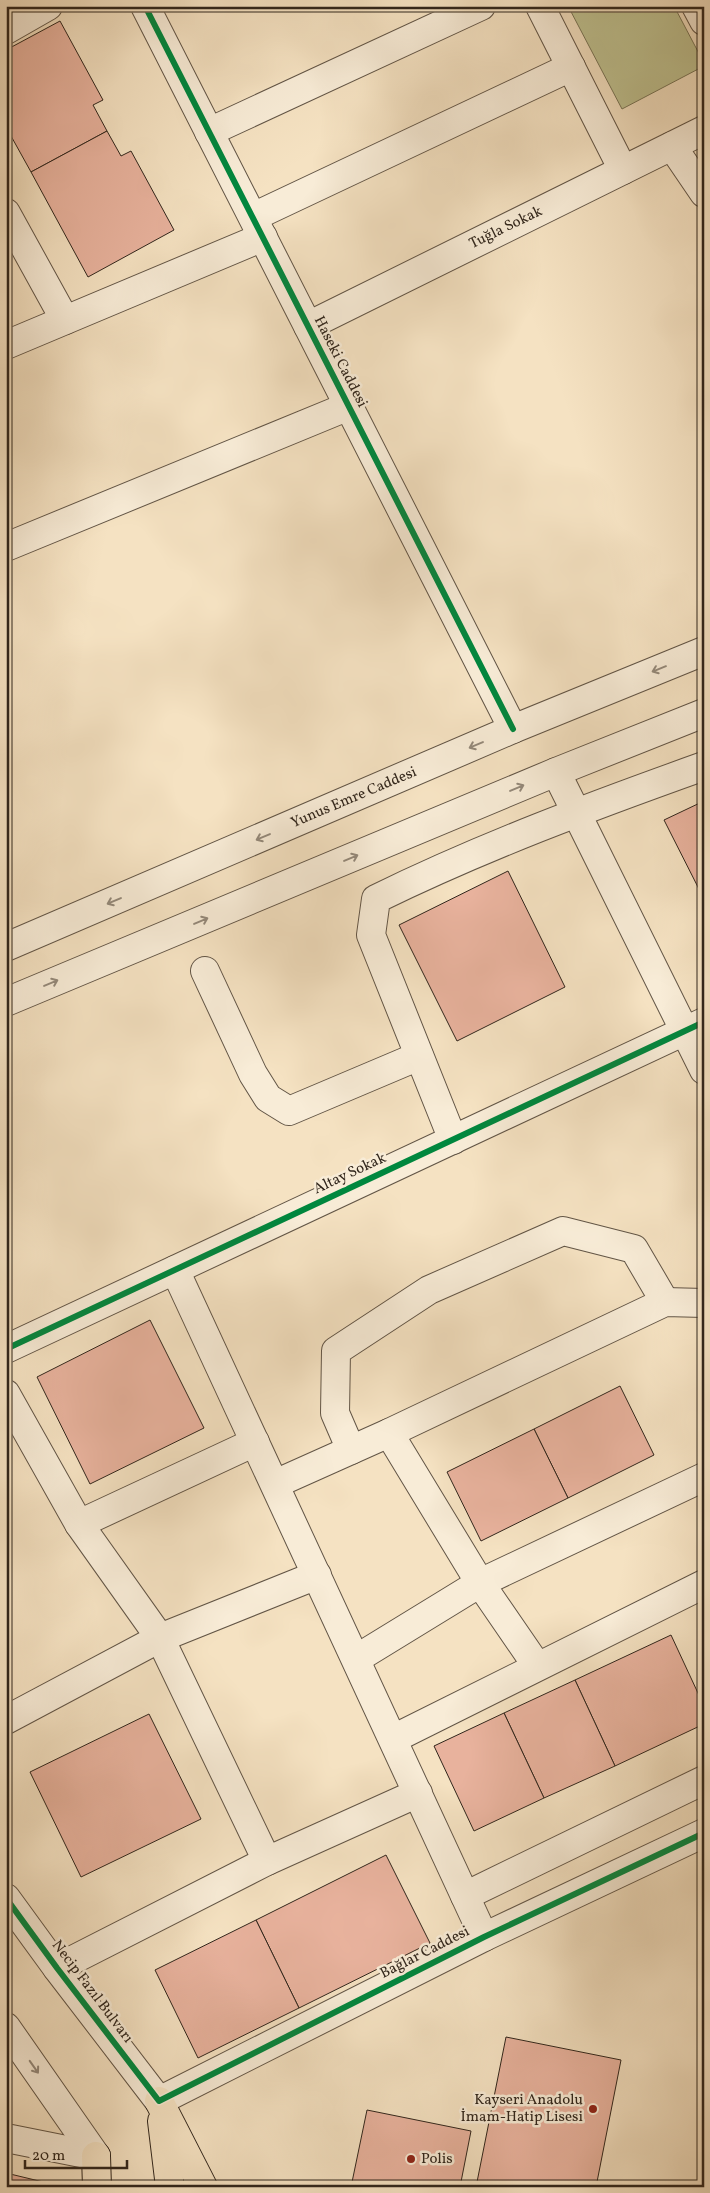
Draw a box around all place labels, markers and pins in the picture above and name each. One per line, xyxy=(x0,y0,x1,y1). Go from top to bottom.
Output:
place label: Kayseri Anadolu İmam-Hatip Lisesi xyxy=(461,2090,583,2128)
marker: Kayseri Anadolu İmam-Hatip Lisesi xyxy=(587,2103,599,2115)
place label: Polis xyxy=(421,2149,453,2170)
marker: Polis xyxy=(405,2153,417,2165)

